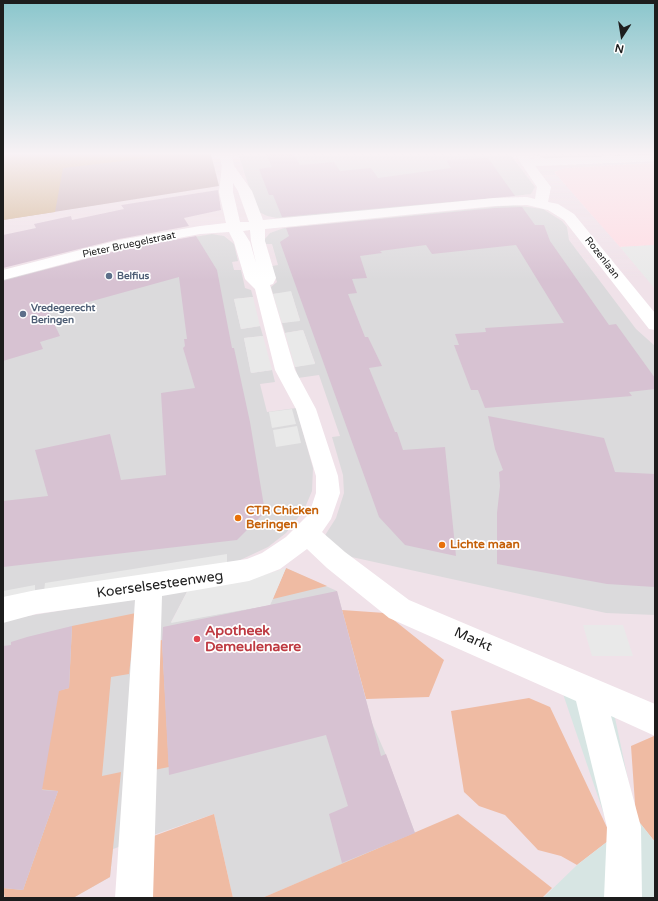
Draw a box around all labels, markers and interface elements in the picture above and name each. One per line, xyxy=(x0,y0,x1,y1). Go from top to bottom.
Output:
north arrow xyxy=(602,16,642,56)
text: N xyxy=(614,41,625,56)
street label: Pieter Bruegelstraat xyxy=(81,229,177,261)
street label: Rozenlaan xyxy=(582,235,622,281)
place label: Belfius xyxy=(117,270,149,282)
marker: Belfius xyxy=(104,271,114,281)
place label: Vredegerecht Beringen xyxy=(31,302,95,326)
marker: Vredegerecht Beringen xyxy=(18,309,28,319)
place label: CTR Chicken Beringen xyxy=(246,504,319,532)
marker: CTR Chicken Beringen xyxy=(233,513,243,523)
place label: Lichte maan xyxy=(450,538,520,552)
marker: Lichte maan xyxy=(437,540,447,550)
street label: Koerselsesteenweg xyxy=(96,568,224,602)
place label: Apotheek Demeulenaere xyxy=(205,623,301,656)
street label: Markt xyxy=(451,624,495,656)
marker: Apotheek Demeulenaere xyxy=(192,634,202,644)

